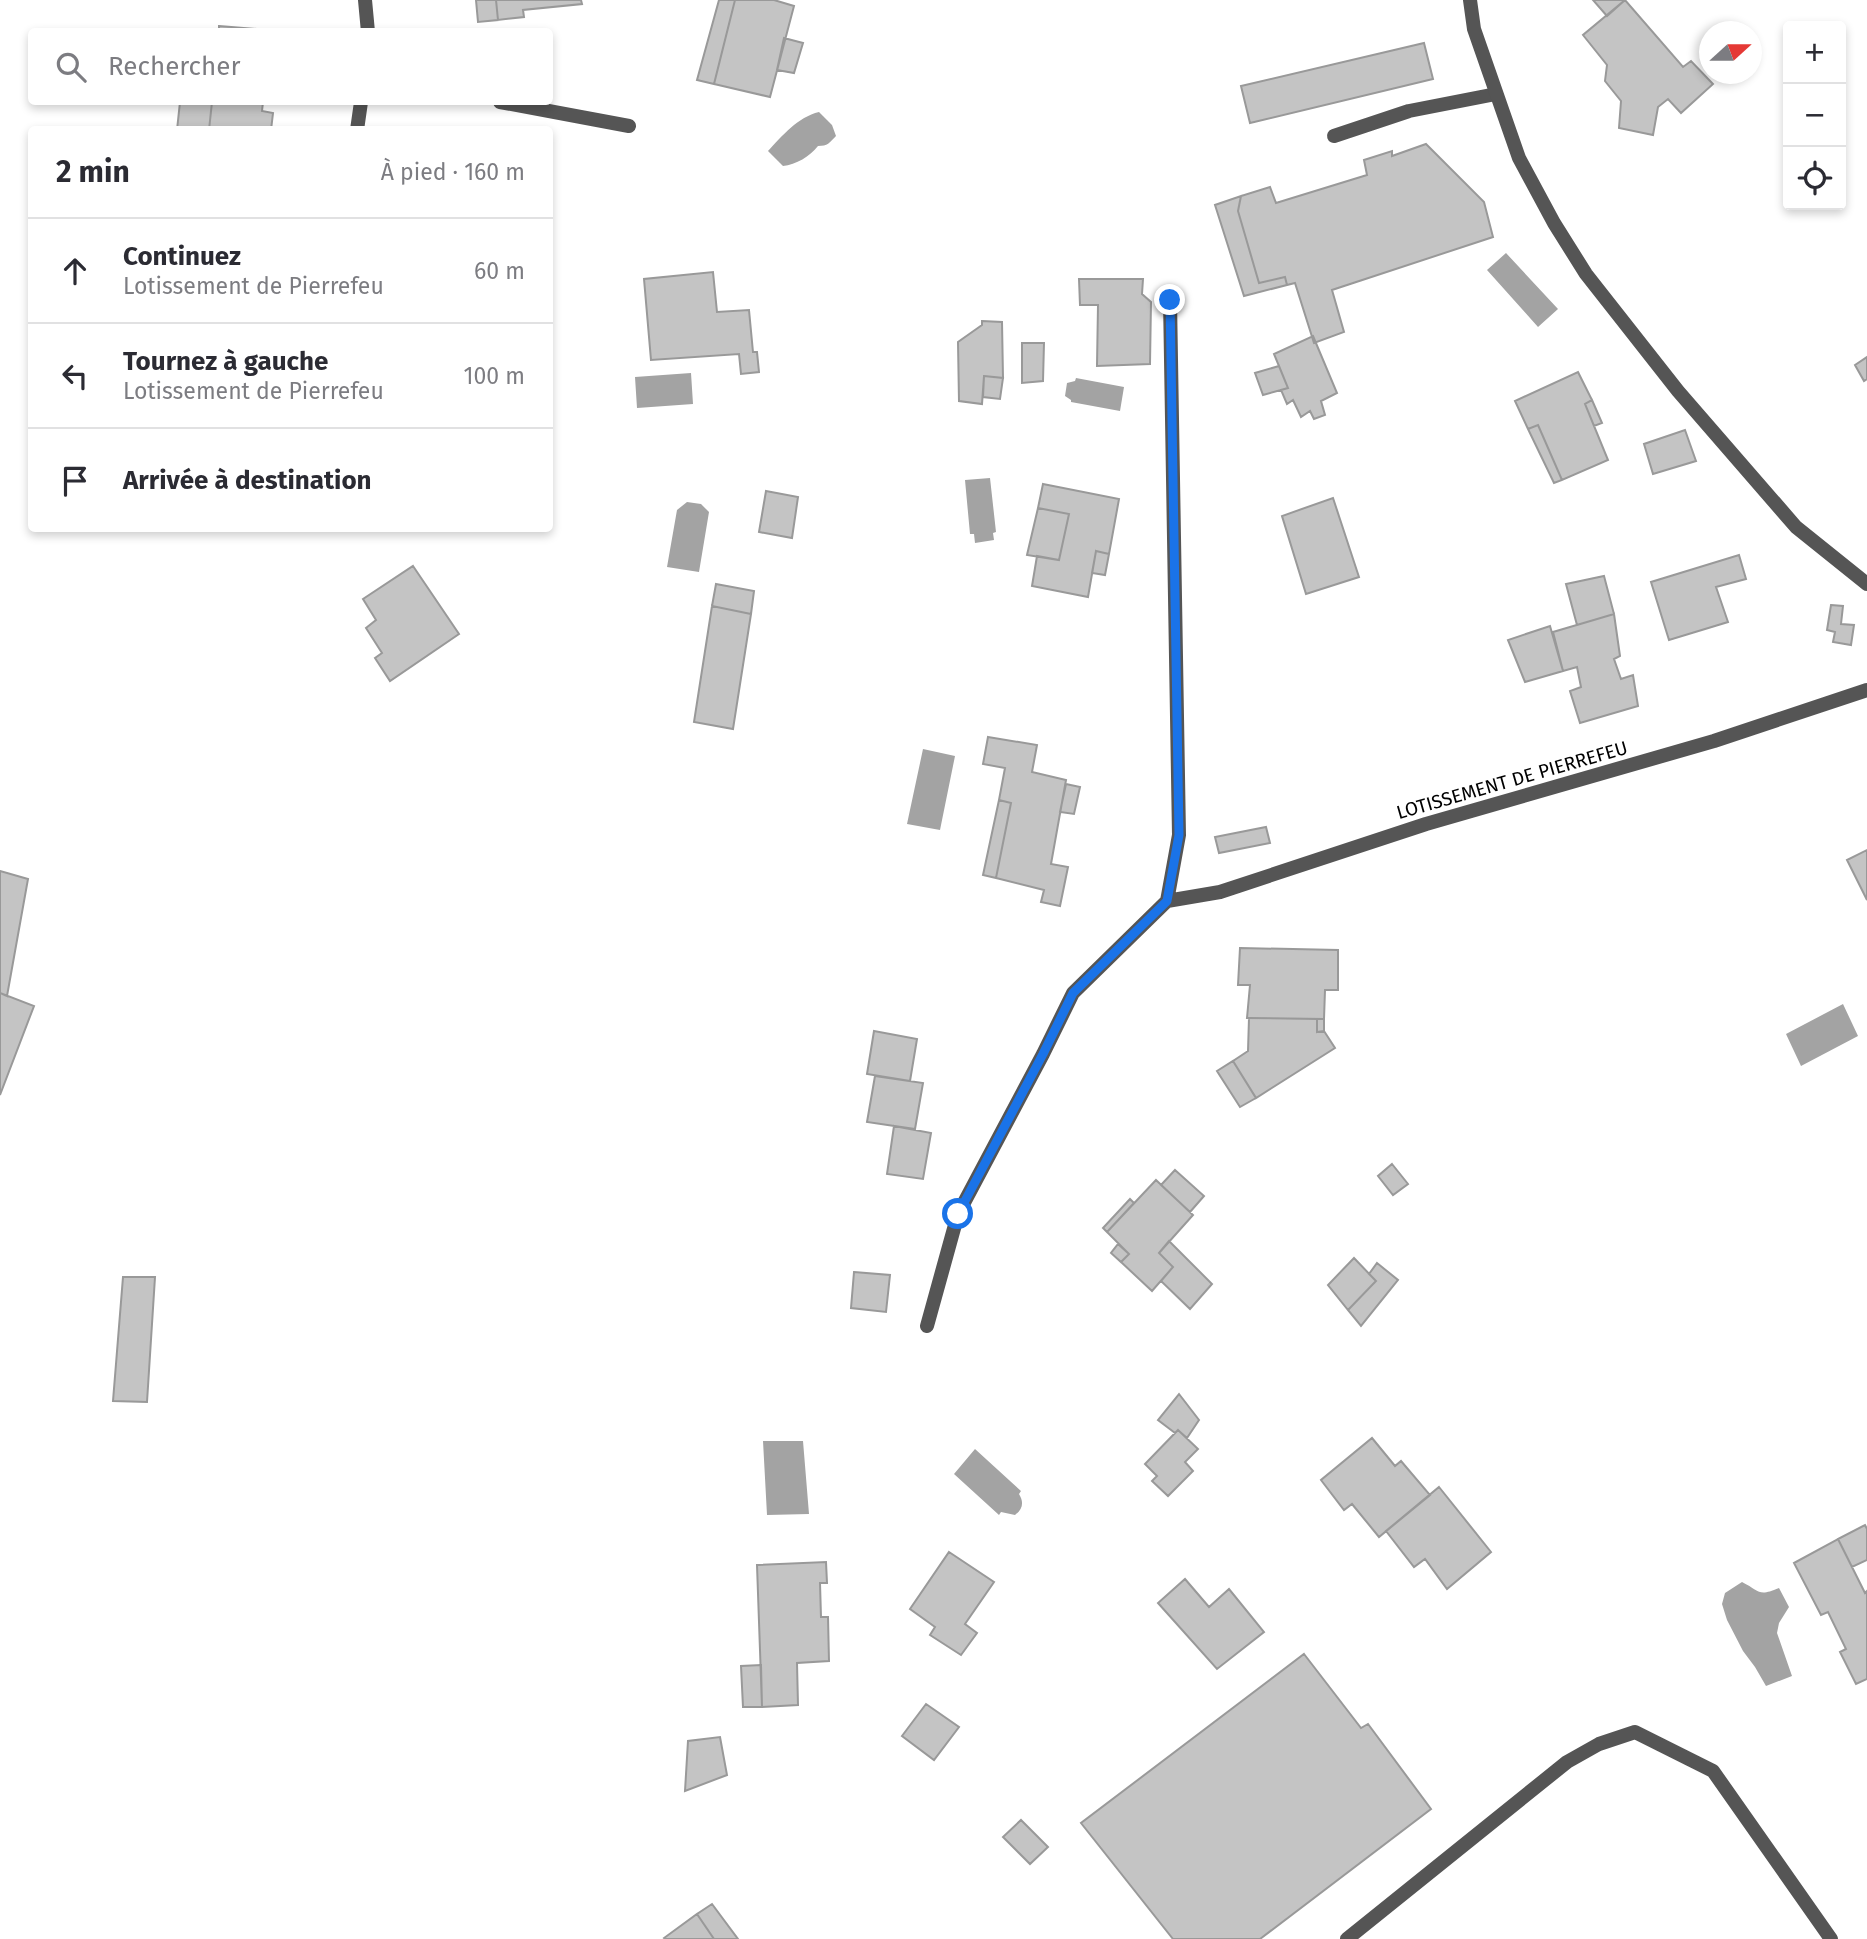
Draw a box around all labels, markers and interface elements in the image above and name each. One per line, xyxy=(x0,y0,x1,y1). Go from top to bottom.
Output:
north arrow xyxy=(1699,21,1762,84)
map controls xyxy=(1783,21,1846,210)
button: + xyxy=(1783,21,1846,84)
search box xyxy=(28,28,553,105)
icon: search xyxy=(52,48,90,86)
text: Rechercher xyxy=(108,51,240,82)
button: − xyxy=(1783,84,1846,147)
button: locate xyxy=(1783,147,1846,210)
text: 2 min xyxy=(56,154,130,190)
text: À pied · 160 m xyxy=(381,158,525,186)
text: Continuez xyxy=(123,241,241,272)
icon: ahead xyxy=(56,252,94,290)
text: 60 m xyxy=(474,257,525,285)
text: Lotissement de Pierrefeu xyxy=(123,272,384,300)
route end xyxy=(1154,284,1185,315)
text: Tournez à gauche xyxy=(123,346,328,377)
icon: left xyxy=(56,357,94,395)
text: 100 m xyxy=(464,362,525,390)
text: Lotissement de Pierrefeu xyxy=(123,377,384,405)
icon: arrive xyxy=(56,462,94,500)
text: Arrivée à destination xyxy=(123,465,372,496)
street label: LOTISSEMENT DE PIERREFEU xyxy=(1394,736,1630,824)
route start xyxy=(942,1198,973,1229)

